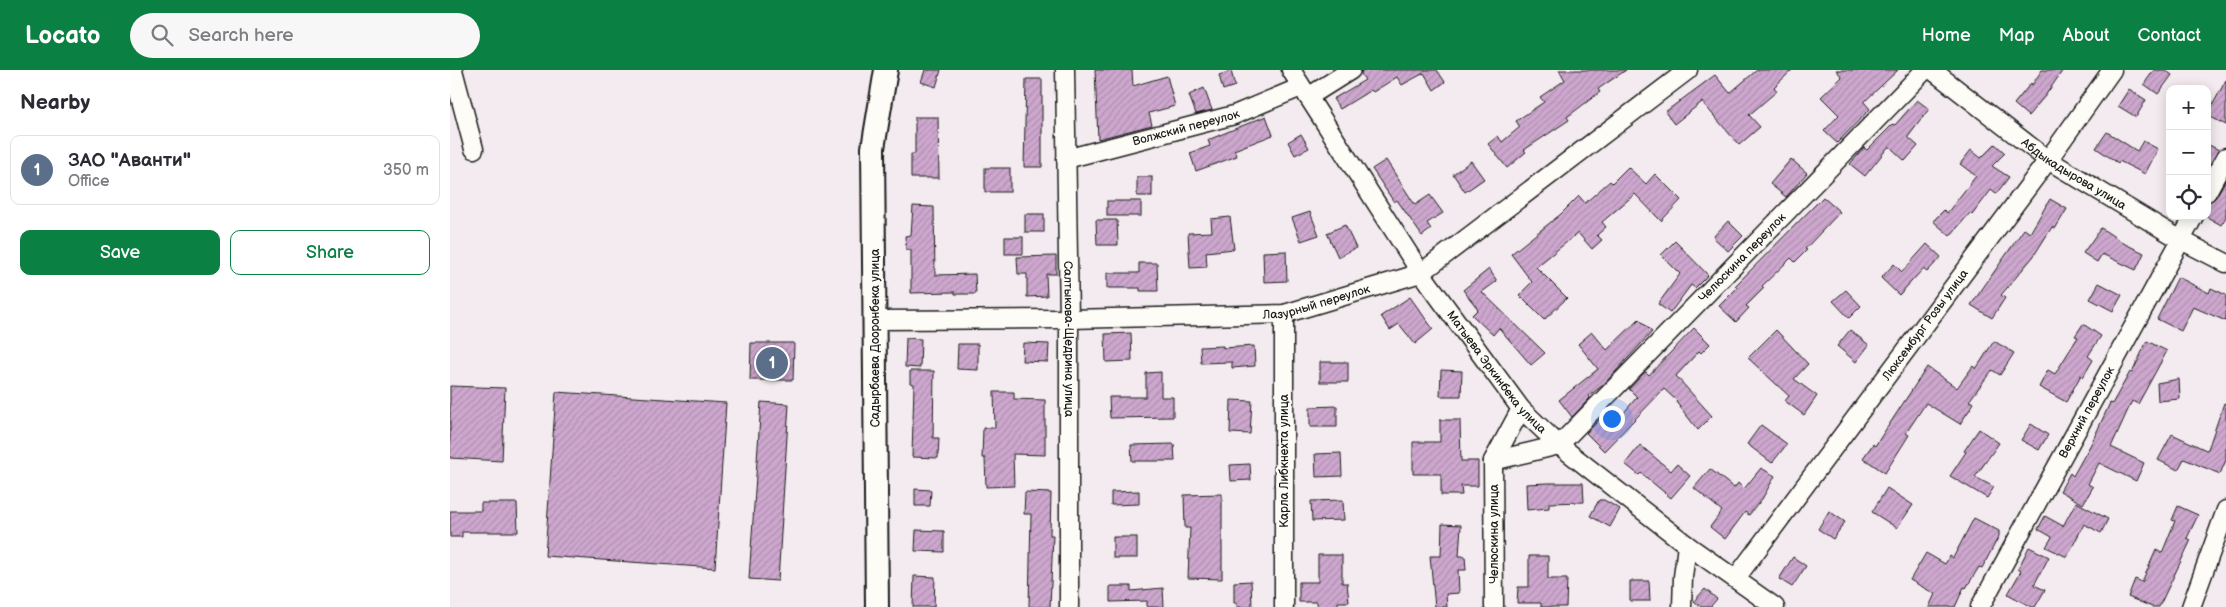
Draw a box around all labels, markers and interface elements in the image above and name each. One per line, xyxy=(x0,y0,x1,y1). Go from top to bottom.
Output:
search box xyxy=(130,13,480,58)
text: Locato xyxy=(25,21,100,50)
icon: search xyxy=(148,21,176,49)
text: Search here xyxy=(188,24,294,47)
text: Home xyxy=(1922,25,1971,46)
text: Map xyxy=(1999,25,2035,46)
text: About xyxy=(2063,25,2110,46)
text: Contact xyxy=(2138,25,2201,46)
map controls xyxy=(2166,85,2211,220)
button: + xyxy=(2166,85,2211,130)
text: Nearby xyxy=(20,90,90,115)
street label: Волжский переулок xyxy=(1131,106,1243,149)
button: − xyxy=(2166,130,2211,175)
street label: Абдыкадырова улица xyxy=(2017,134,2129,213)
text: ЗАО "Аванти" xyxy=(68,149,191,172)
text: 1 xyxy=(34,161,40,180)
text: 350 m xyxy=(383,161,429,180)
text: Office xyxy=(68,172,110,191)
button: locate xyxy=(2166,175,2211,220)
street label: Челюскина переулок xyxy=(1696,210,1790,306)
button: Save xyxy=(20,230,220,275)
button: Share xyxy=(230,230,430,275)
street label: Садырбаева Дооронбека улица xyxy=(868,249,883,427)
street label: Салтыкова-Щедрина улица xyxy=(1060,261,1076,417)
street label: Люксембург Розы улица xyxy=(1878,267,1972,384)
street label: Лазурный переулок xyxy=(1262,282,1372,323)
street label: Матыева Эркинбека улица xyxy=(1443,308,1549,437)
pin: 1 xyxy=(756,344,788,382)
street label: Верхний переулок xyxy=(2056,364,2118,461)
street label: Карла Либкнехта улица xyxy=(1277,394,1292,528)
your location xyxy=(1599,406,1625,432)
street label: Челюскина улица xyxy=(1487,484,1502,584)

